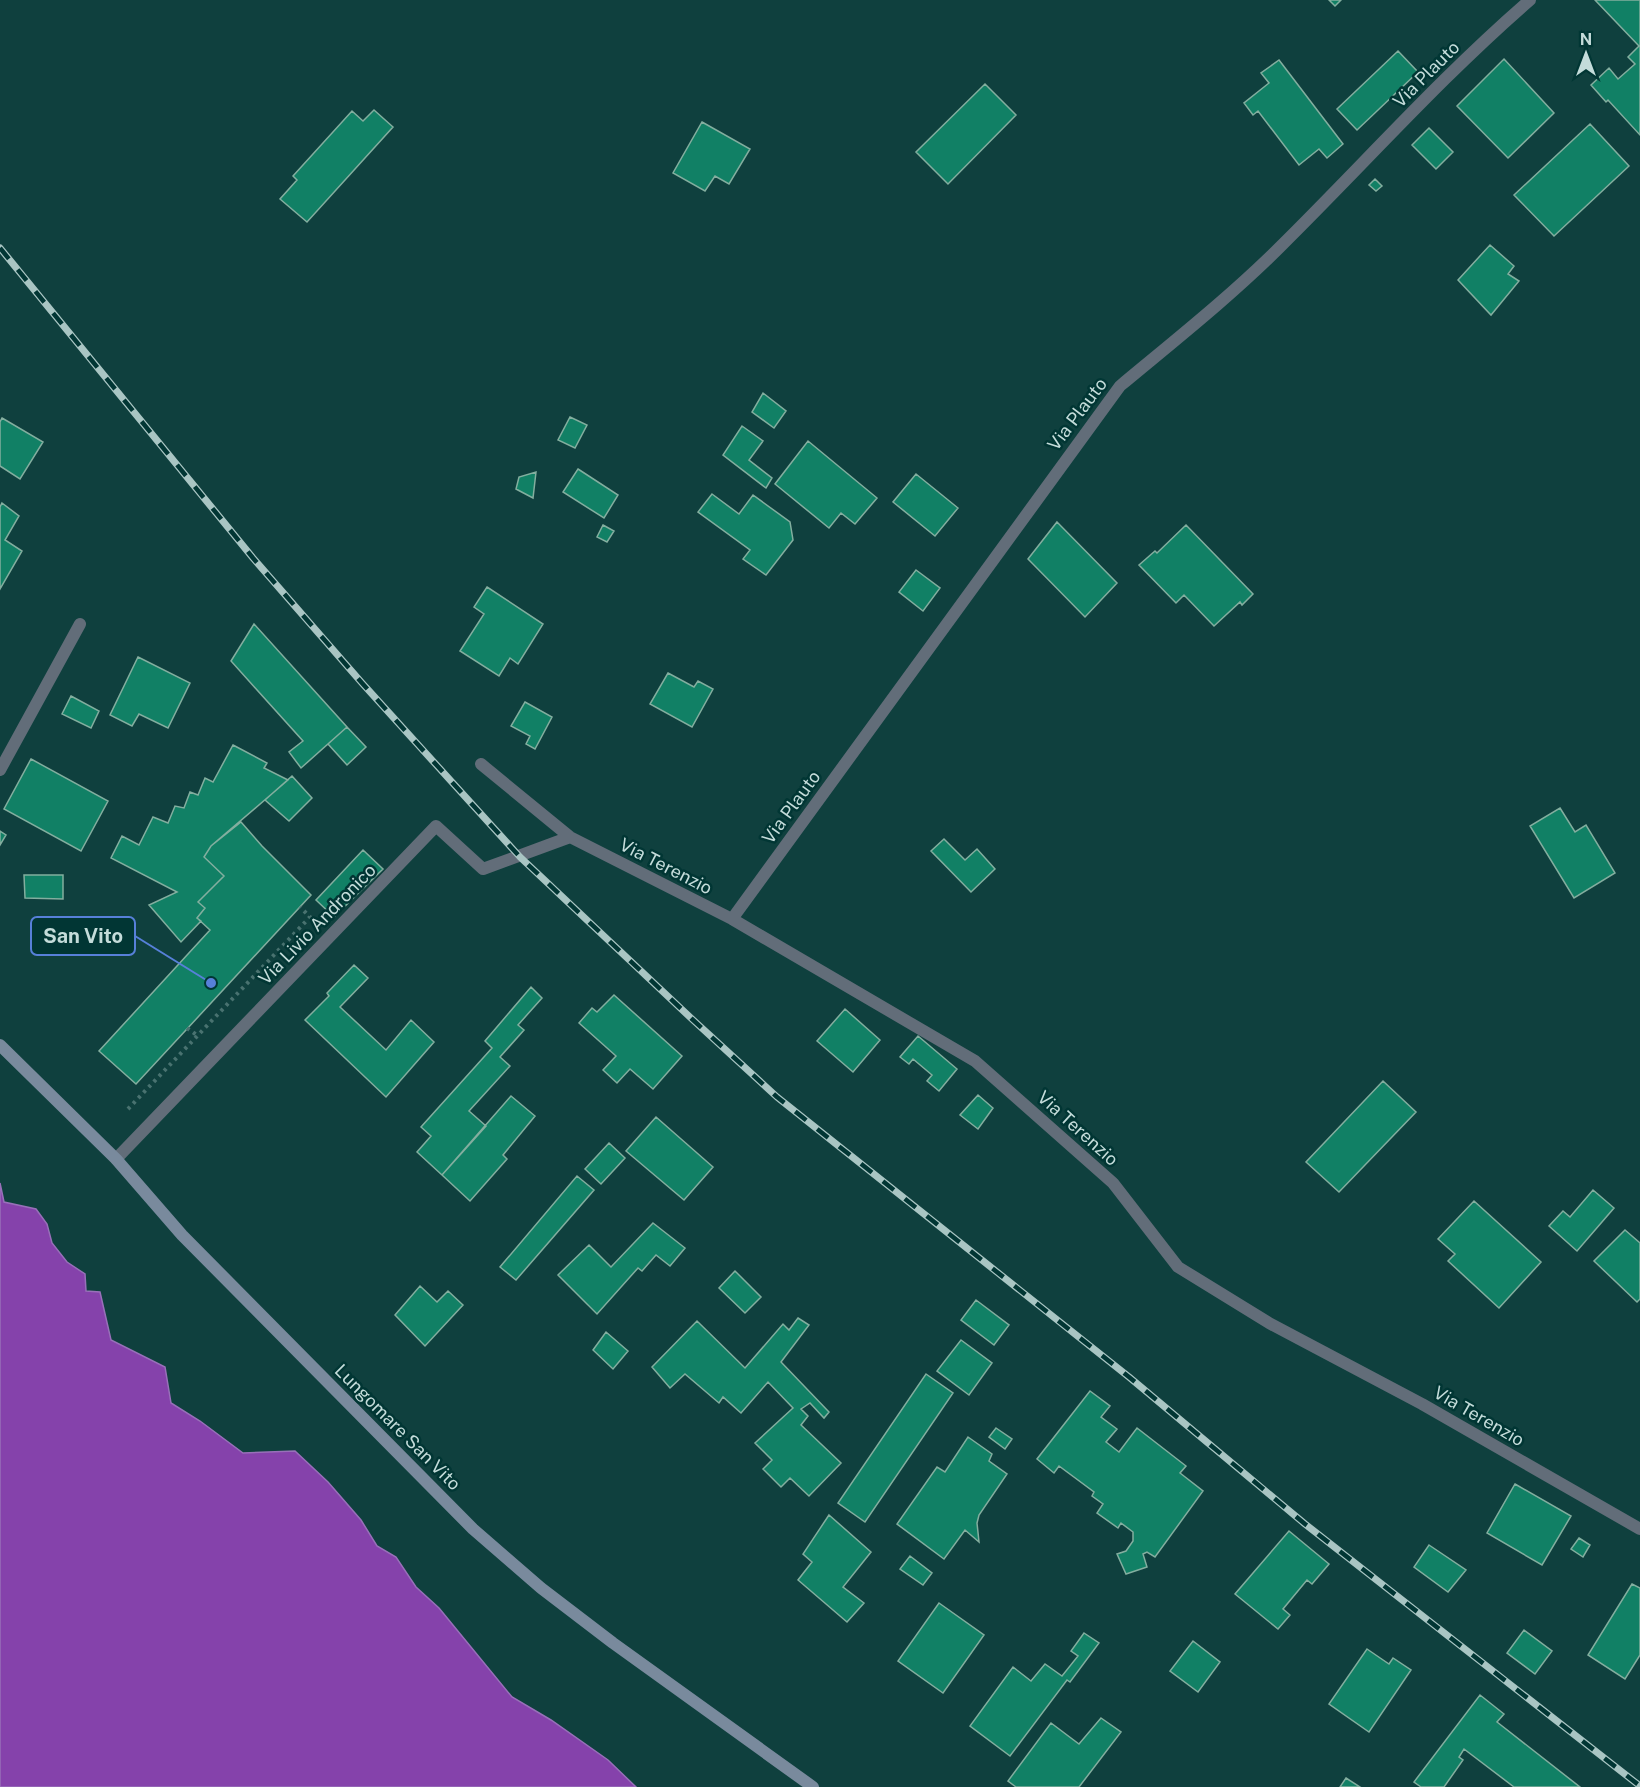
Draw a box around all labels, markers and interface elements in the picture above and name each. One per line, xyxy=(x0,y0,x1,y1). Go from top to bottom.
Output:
north arrow xyxy=(1556,24,1616,84)
text: N xyxy=(1580,30,1592,49)
street label: Via Plauto xyxy=(1389,37,1463,111)
street label: Via Plauto xyxy=(1043,374,1111,454)
street label: Via Plauto xyxy=(758,766,824,848)
street label: Via Terenzio xyxy=(616,834,716,898)
street label: Via Livio Andronico xyxy=(254,859,380,989)
callout: San Vito xyxy=(31,917,135,955)
text: San Vito xyxy=(43,924,123,948)
street label: Via Terenzio xyxy=(1033,1086,1123,1170)
street label: Lungomare San Vito xyxy=(331,1360,465,1494)
street label: Via Terenzio xyxy=(1430,1382,1528,1450)

